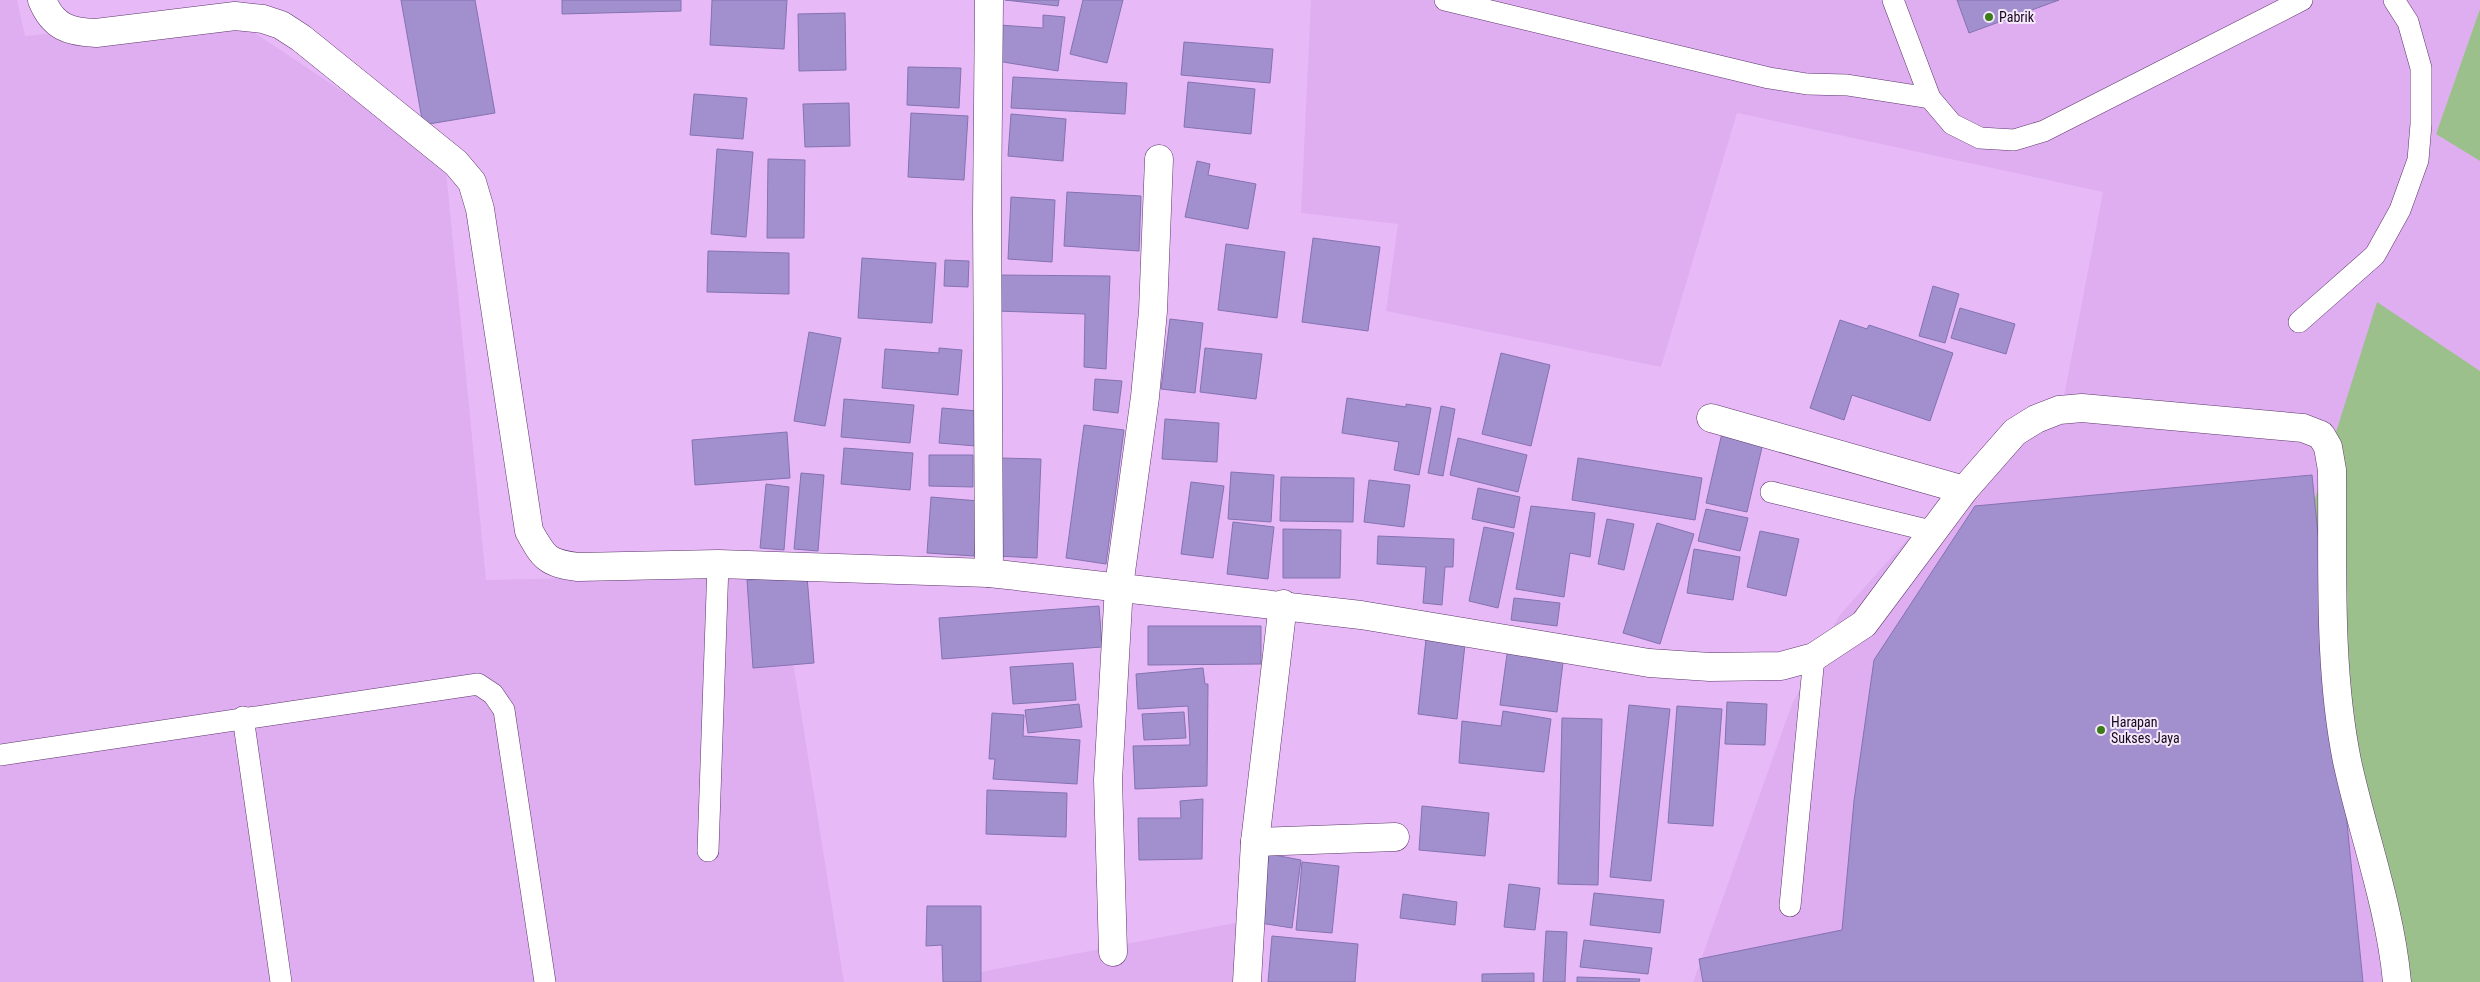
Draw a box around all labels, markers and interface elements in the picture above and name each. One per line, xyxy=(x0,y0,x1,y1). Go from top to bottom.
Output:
place label: Pabrik xyxy=(1999,9,2035,25)
marker: Pabrik xyxy=(1983,11,1995,23)
place label: Harapan Sukses Jaya xyxy=(2111,714,2180,746)
marker: Harapan Sukses Jaya xyxy=(2095,724,2107,736)

